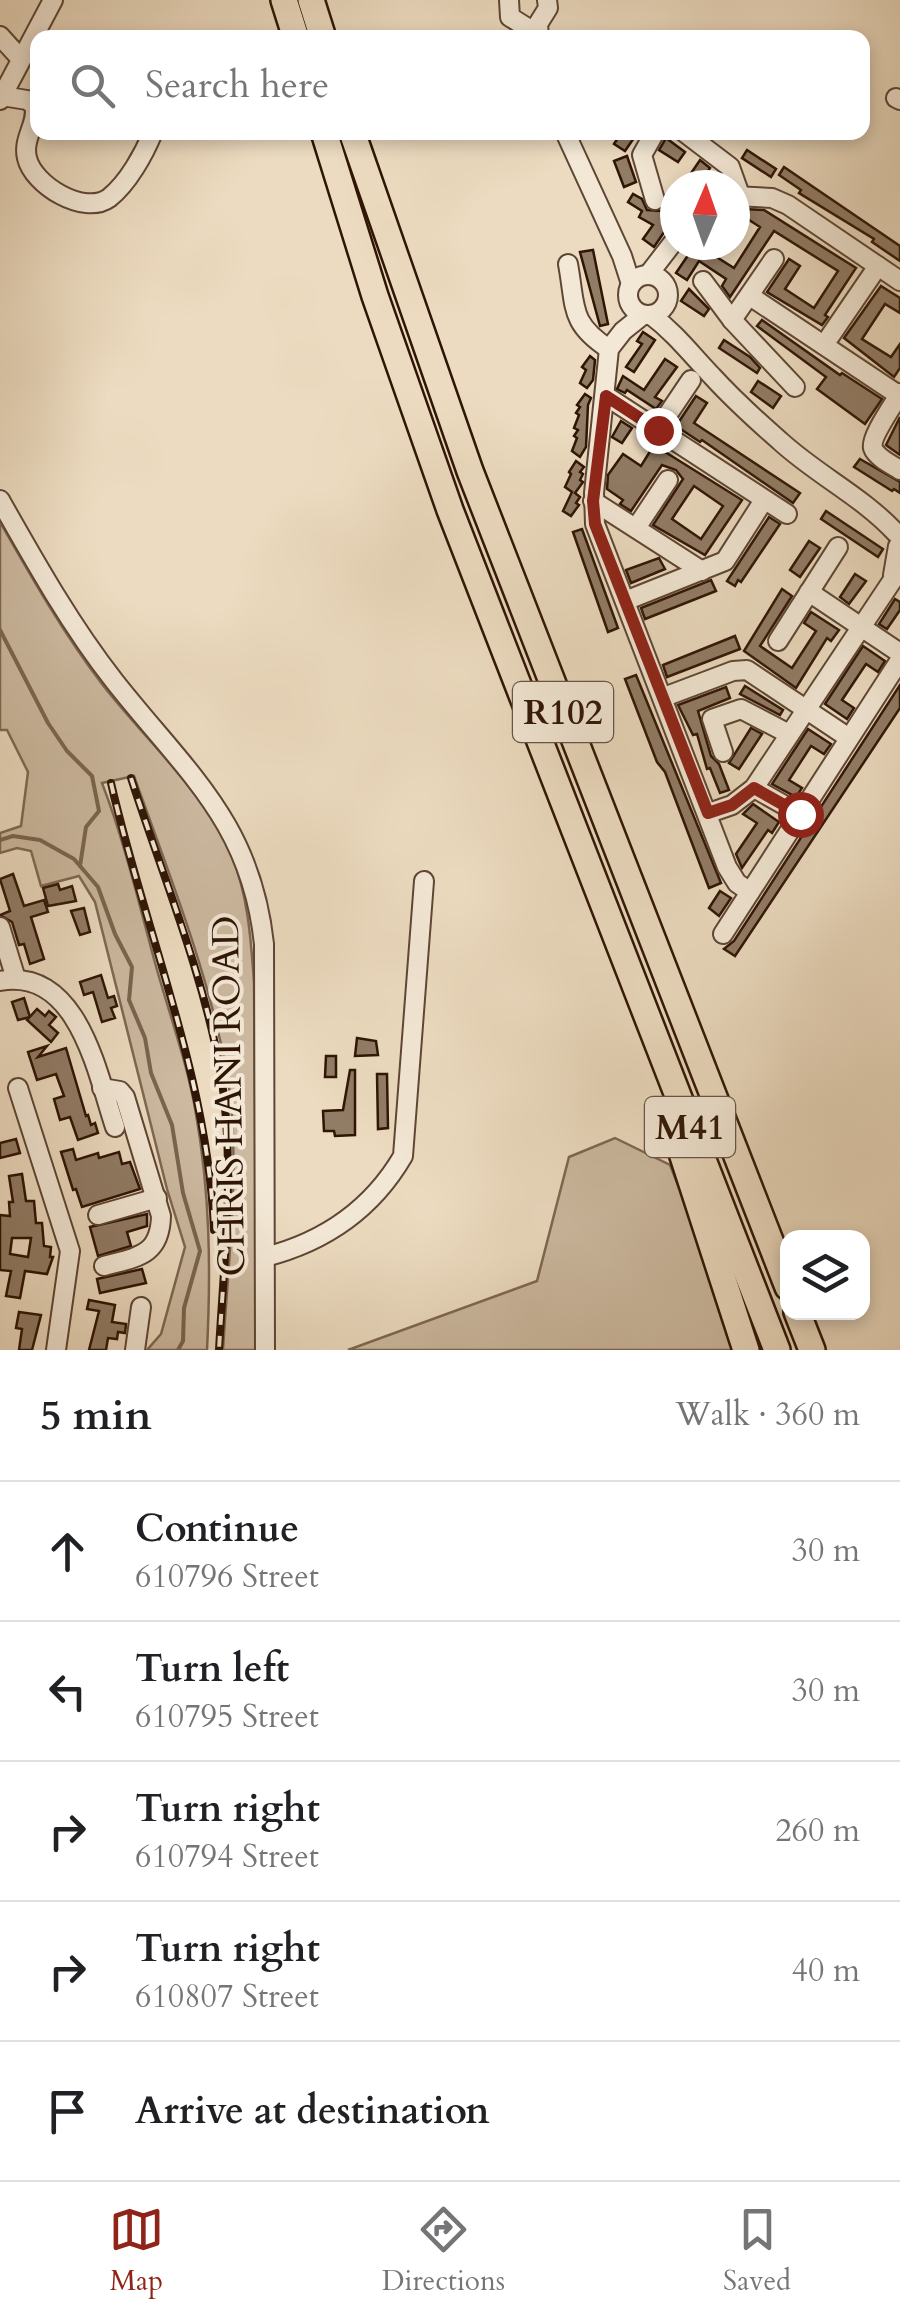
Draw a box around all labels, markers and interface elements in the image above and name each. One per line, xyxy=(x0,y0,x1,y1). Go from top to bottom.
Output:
search box xyxy=(30,30,870,140)
icon: search xyxy=(65,58,120,113)
text: Search here xyxy=(145,59,329,111)
north arrow xyxy=(660,170,750,260)
route end xyxy=(636,408,682,454)
road number: R102 xyxy=(513,682,613,742)
route start xyxy=(778,792,824,838)
street label: CHRIS HANI ROAD xyxy=(200,915,258,1277)
road number: M41 xyxy=(645,1097,735,1157)
map controls xyxy=(780,1230,870,1320)
button: layers xyxy=(780,1230,870,1320)
text: 5 min xyxy=(40,1387,152,1444)
text: Walk · 360 m xyxy=(675,1393,860,1437)
text: Continue xyxy=(135,1503,299,1555)
icon: ahead xyxy=(40,1524,95,1579)
text: 30 m xyxy=(792,1529,860,1573)
text: 610796 Street xyxy=(135,1555,319,1599)
text: Turn left xyxy=(135,1643,289,1695)
icon: left xyxy=(40,1664,95,1719)
text: 30 m xyxy=(792,1669,860,1713)
text: 610795 Street xyxy=(135,1695,319,1739)
text: Turn right xyxy=(135,1783,320,1835)
icon: right xyxy=(40,1804,95,1859)
text: 260 m xyxy=(775,1809,860,1853)
text: 610794 Street xyxy=(135,1835,319,1879)
text: Turn right xyxy=(135,1923,320,1975)
icon: right xyxy=(40,1944,95,1999)
text: 40 m xyxy=(792,1949,860,1993)
text: 610807 Street xyxy=(135,1975,319,2019)
icon: arrive xyxy=(40,2084,95,2139)
text: Arrive at destination xyxy=(135,2085,490,2137)
tab: Map xyxy=(109,2202,164,2300)
tab: Directions xyxy=(382,2202,505,2300)
tab: Saved xyxy=(723,2202,791,2300)

